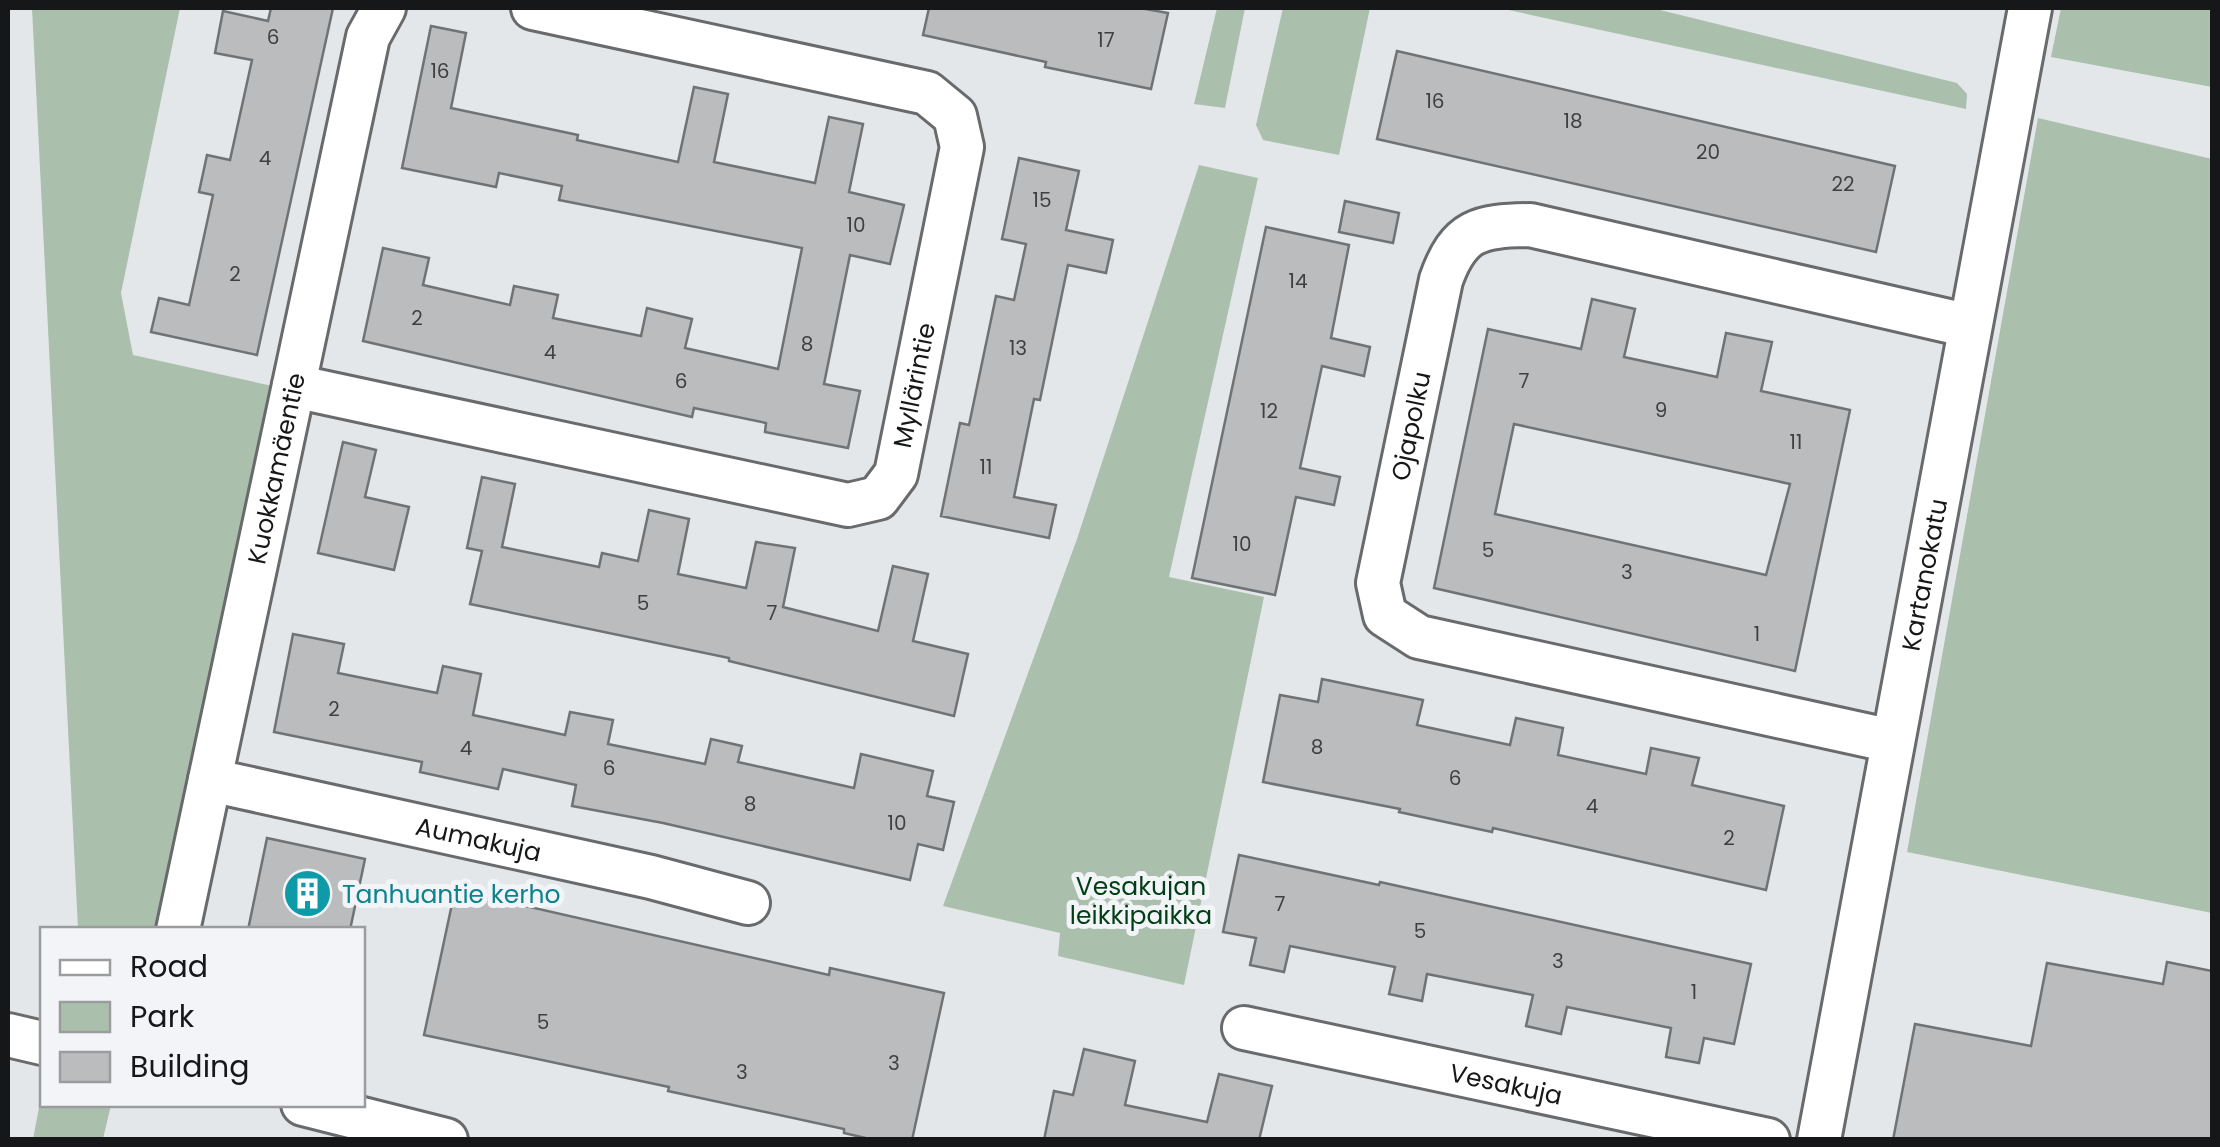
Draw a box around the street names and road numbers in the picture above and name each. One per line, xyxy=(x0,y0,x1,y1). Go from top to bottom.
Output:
street label: Myllärintie xyxy=(885,320,944,451)
street label: Ojapolku xyxy=(1383,368,1440,484)
street label: Kuokkamäentie xyxy=(239,370,314,567)
street label: Kartanokatu xyxy=(1894,496,1956,654)
street label: Aumakuja xyxy=(412,809,545,870)
street label: Vesakuja xyxy=(1446,1055,1566,1114)

